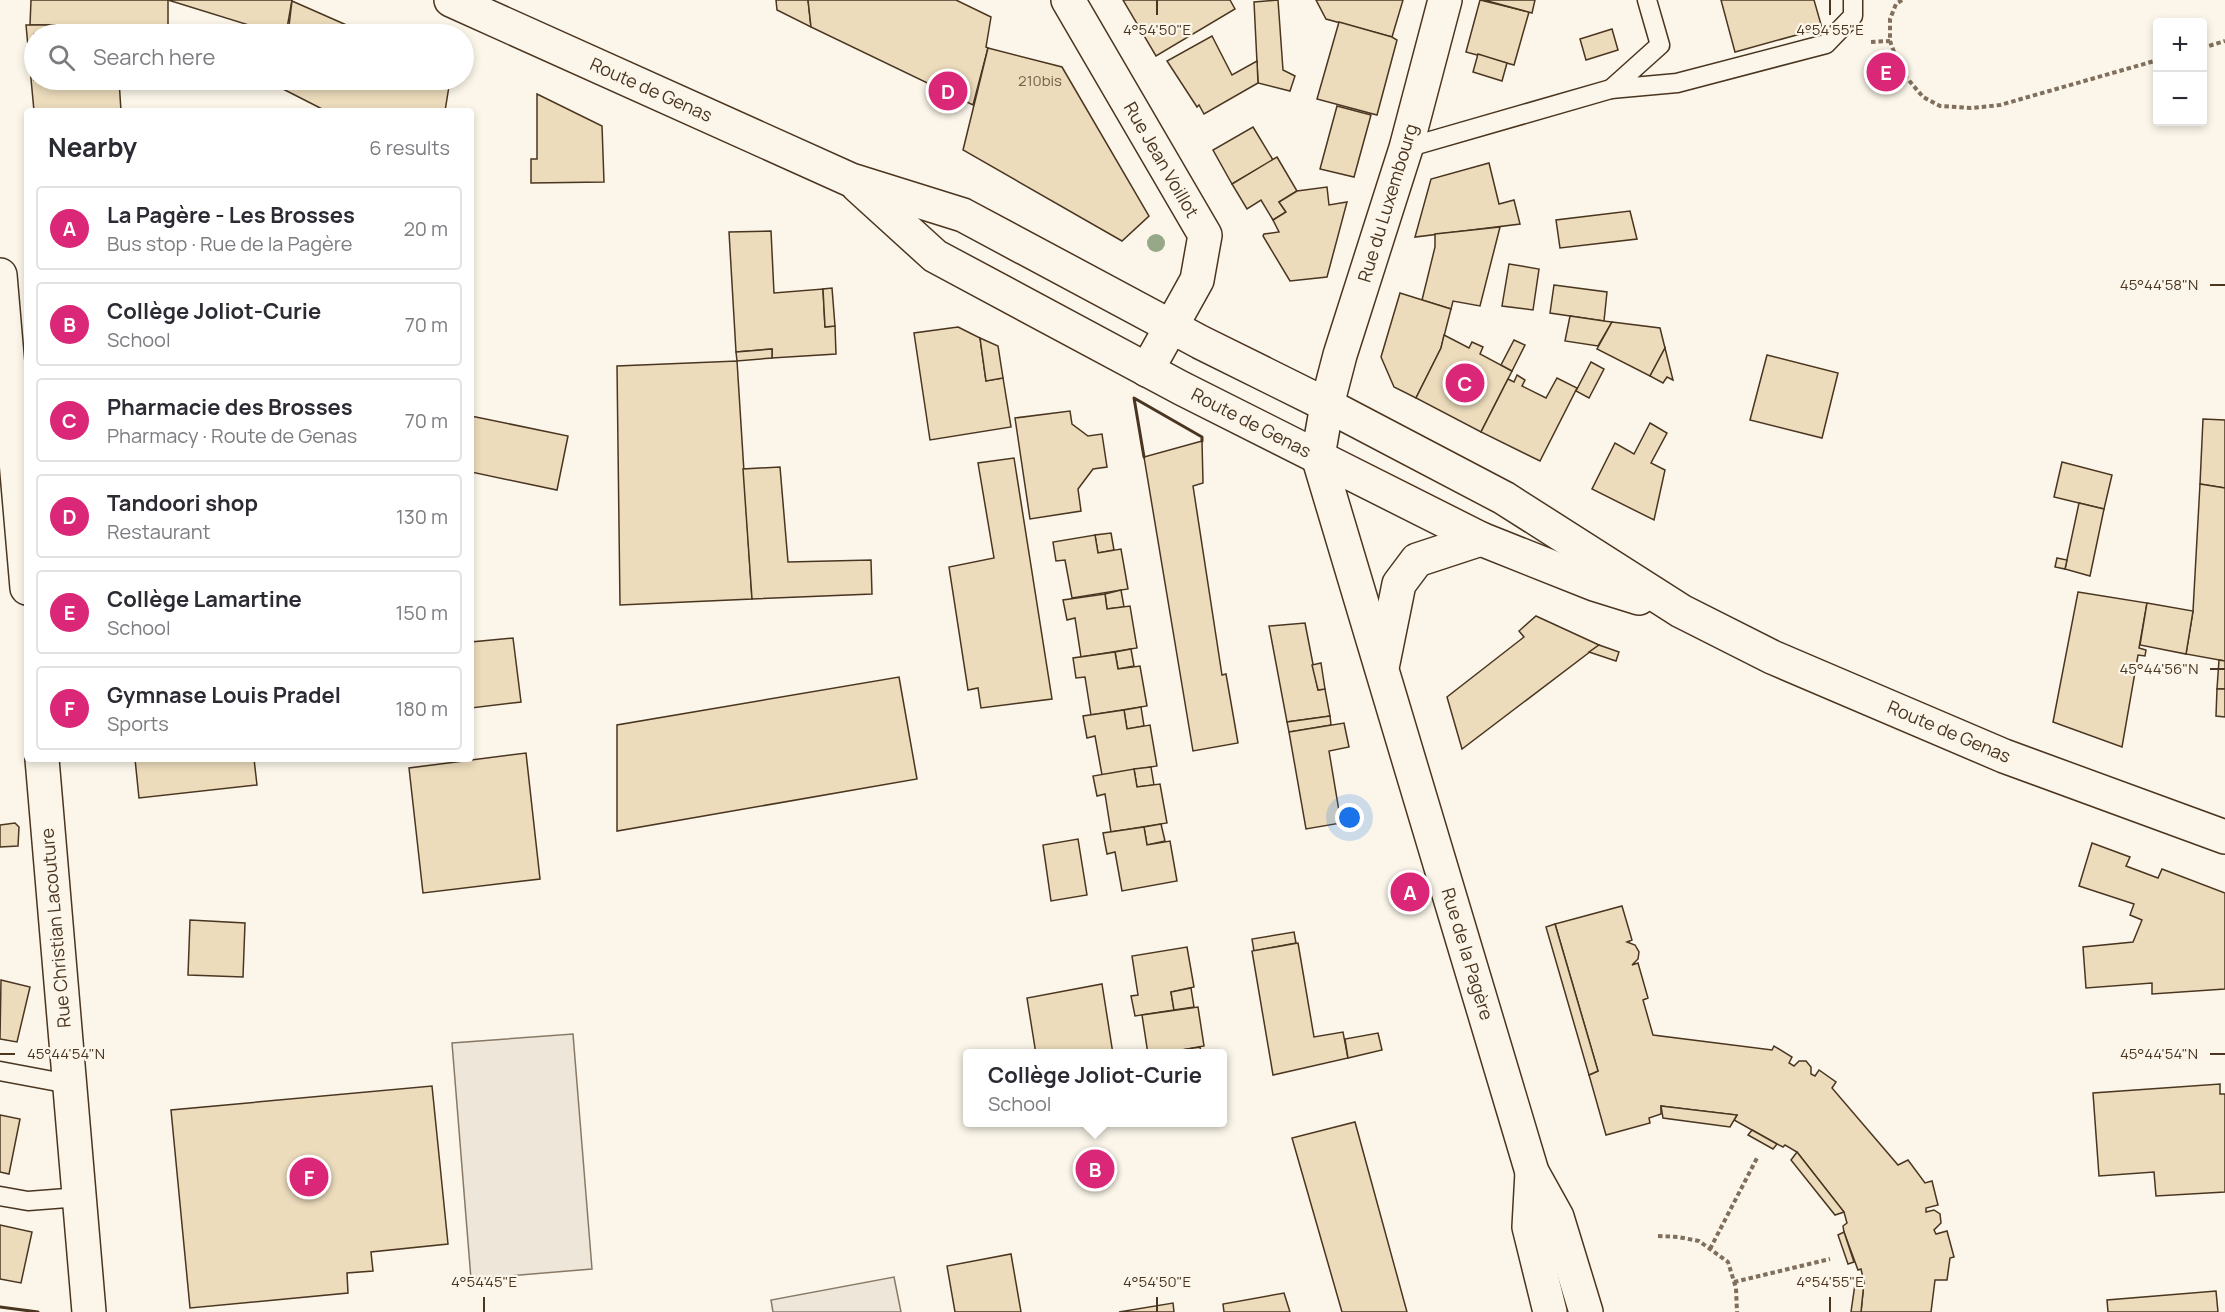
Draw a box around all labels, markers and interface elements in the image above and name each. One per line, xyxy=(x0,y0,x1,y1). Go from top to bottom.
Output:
map controls xyxy=(2153,18,2207,126)
button: + xyxy=(2153,18,2207,72)
text: 4°54'50"E xyxy=(1123,19,1191,40)
text: 4°54'55"E xyxy=(1796,19,1864,40)
search box xyxy=(24,24,474,90)
icon: search xyxy=(45,41,78,74)
text: Search here xyxy=(93,42,215,72)
pin: E xyxy=(1866,50,1906,94)
street label: Route de Genas xyxy=(586,51,716,127)
pin: D xyxy=(928,68,968,113)
house number: 210bis xyxy=(1018,70,1062,91)
button: − xyxy=(2153,72,2207,126)
street label: Rue Jean Voillot xyxy=(1119,97,1205,222)
street label: Rue du Luxembourg xyxy=(1352,121,1423,285)
text: Nearby xyxy=(48,129,137,165)
text: 6 results xyxy=(369,134,450,161)
text: La Pagère - Les Brosses xyxy=(107,200,355,230)
text: A xyxy=(63,215,76,242)
text: 20 m xyxy=(403,215,448,242)
text: Bus stop · Rue de la Pagère xyxy=(107,230,352,257)
text: 45°44'58"N xyxy=(2120,274,2198,295)
text: Collège Joliot-Curie xyxy=(107,296,321,326)
text: B xyxy=(63,311,76,338)
text: 70 m xyxy=(405,311,448,338)
text: School xyxy=(107,326,171,353)
pin: C xyxy=(1446,360,1484,406)
street label: Route de Genas xyxy=(1187,382,1315,463)
text: Pharmacie des Brosses xyxy=(107,392,353,422)
text: C xyxy=(62,407,77,434)
text: 70 m xyxy=(405,407,448,434)
text: Pharmacy · Route de Genas xyxy=(107,422,357,449)
text: Tandoori shop xyxy=(107,488,258,518)
text: D xyxy=(62,503,77,530)
text: 130 m xyxy=(396,503,448,530)
text: Restaurant xyxy=(107,518,211,545)
text: Collège Lamartine xyxy=(107,584,302,614)
text: E xyxy=(64,599,75,626)
text: 150 m xyxy=(395,599,448,626)
text: School xyxy=(107,614,171,641)
text: 45°44'56"N xyxy=(2120,658,2198,679)
text: Gymnase Louis Pradel xyxy=(107,680,341,710)
street label: Route de Genas xyxy=(1884,694,2015,768)
text: F xyxy=(64,695,75,722)
text: 180 m xyxy=(395,695,448,722)
text: Sports xyxy=(107,710,169,737)
your location xyxy=(1335,803,1364,832)
street label: Rue Christian Lacouture xyxy=(34,827,76,1029)
pin: A xyxy=(1390,870,1430,914)
street label: Rue de la Pagère xyxy=(1436,885,1499,1023)
text: 45°44'54"N xyxy=(27,1043,105,1064)
text: 45°44'54"N xyxy=(2120,1043,2198,1064)
popup xyxy=(963,1049,1227,1127)
text: Collège Joliot-Curie xyxy=(988,1060,1202,1090)
text: School xyxy=(988,1090,1052,1117)
pin: B xyxy=(1076,1146,1114,1192)
pin: F xyxy=(290,1154,328,1200)
text: 4°54'45"E xyxy=(451,1271,517,1292)
text: 4°54'50"E xyxy=(1123,1271,1191,1292)
text: 4°54'55"E xyxy=(1796,1271,1864,1292)

